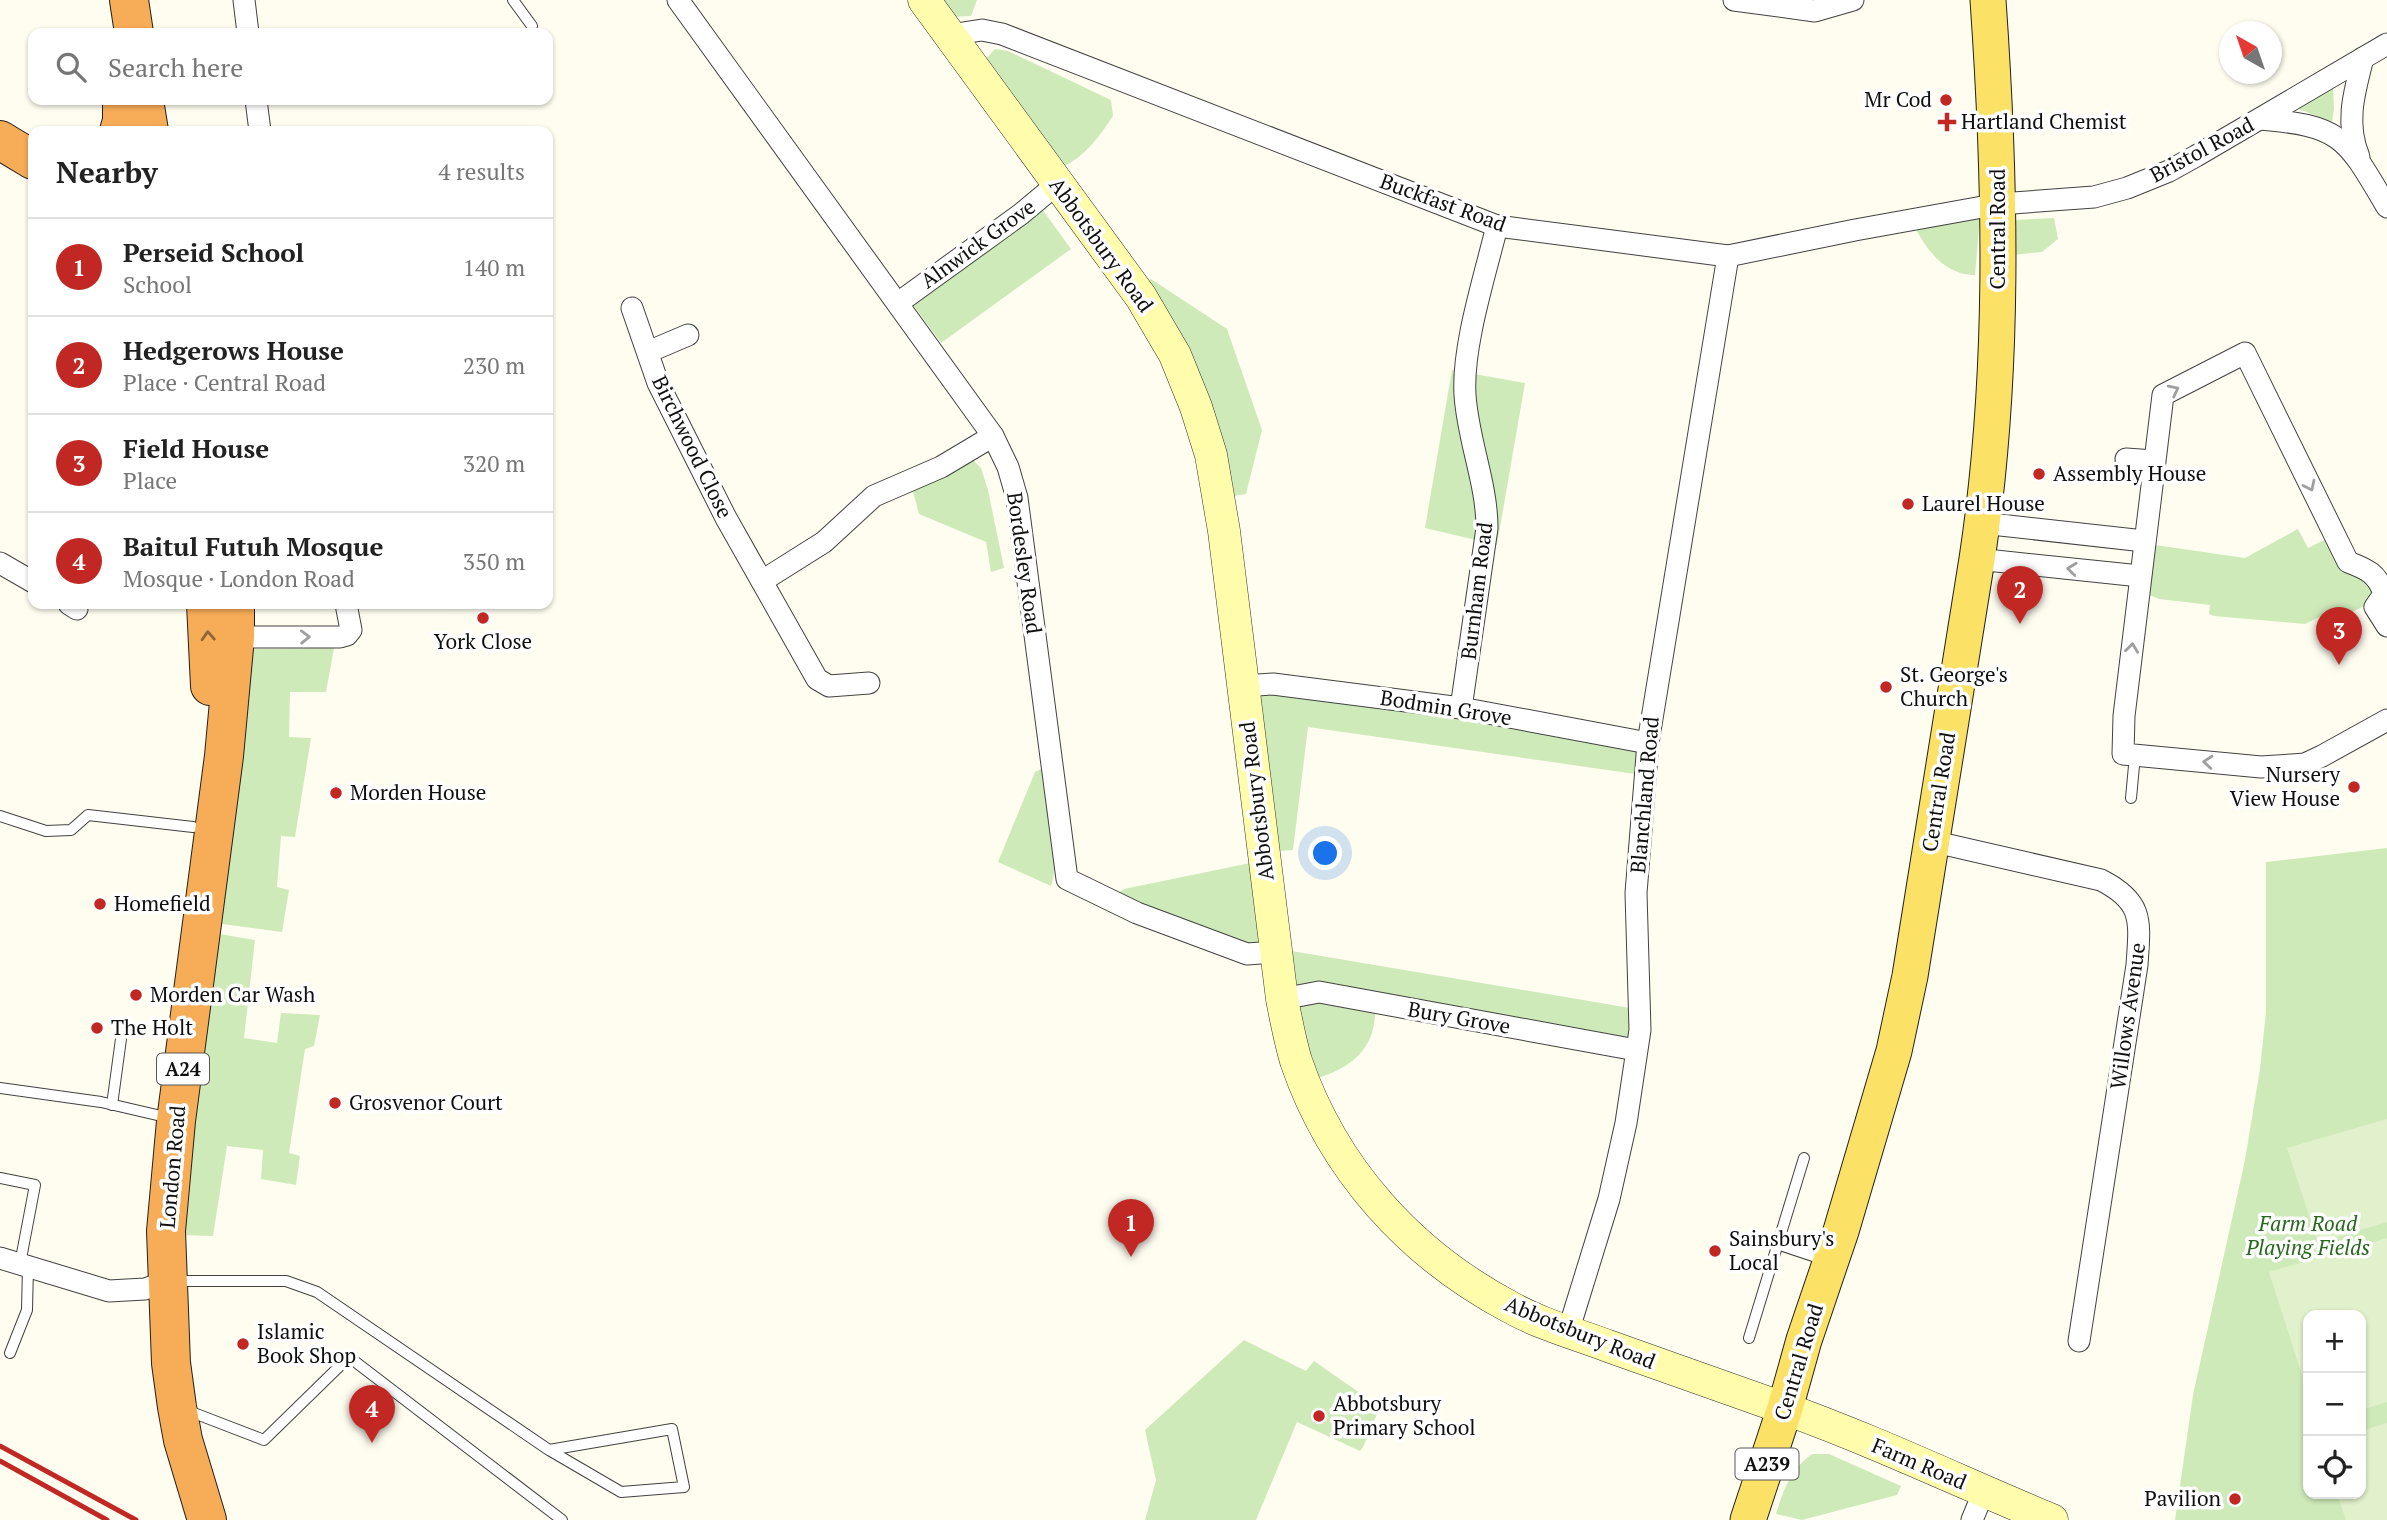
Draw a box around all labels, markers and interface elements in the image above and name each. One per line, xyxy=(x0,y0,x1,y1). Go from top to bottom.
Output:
north arrow xyxy=(2219,21,2282,84)
search box xyxy=(28,28,553,105)
icon: search xyxy=(52,48,90,86)
text: Search here xyxy=(108,50,243,84)
place label: Mr Cod xyxy=(1864,85,1932,113)
marker: Mr Cod xyxy=(1938,92,1954,108)
place label: Hartland Chemist xyxy=(1961,107,2127,135)
street label: Bristol Road xyxy=(2145,110,2259,188)
marker: Hartland Chemist xyxy=(1939,114,1955,130)
text: Nearby xyxy=(56,152,158,192)
text: 4 results xyxy=(438,156,525,187)
street label: Buckfast Road xyxy=(1376,166,1511,238)
street label: Central Road xyxy=(1983,168,2011,289)
street label: Abbotsbury Road xyxy=(1043,171,1160,318)
street label: Alnwick Grove xyxy=(915,192,1040,294)
text: Perseid School xyxy=(123,235,304,269)
text: 1 xyxy=(73,252,86,283)
text: 140 m xyxy=(463,252,525,283)
text: School xyxy=(123,269,192,300)
text: Hedgerows House xyxy=(123,333,344,367)
text: 2 xyxy=(73,350,86,381)
text: 230 m xyxy=(463,350,525,381)
text: Place · Central Road xyxy=(123,367,326,398)
street label: Birchwood Close xyxy=(646,371,740,523)
one-way arrow xyxy=(2167,384,2180,398)
text: Field House xyxy=(123,431,269,465)
text: 3 xyxy=(73,448,86,479)
text: 320 m xyxy=(463,448,525,479)
place label: Assembly House xyxy=(2053,459,2206,487)
text: Place xyxy=(123,465,177,496)
marker: Assembly House xyxy=(2031,466,2047,482)
one-way arrow xyxy=(2301,479,2315,491)
place label: Laurel House xyxy=(1922,489,2045,517)
street label: Bordesley Road xyxy=(1001,490,1049,636)
marker: Laurel House xyxy=(1900,496,1916,512)
street label: Burnham Road xyxy=(1454,520,1498,661)
text: Baitul Futuh Mosque xyxy=(123,529,383,563)
text: 4 xyxy=(73,546,86,577)
text: 350 m xyxy=(463,546,525,577)
one-way arrow xyxy=(2067,561,2078,576)
text: Mosque · London Road xyxy=(123,563,355,594)
pin: 2 xyxy=(1997,566,2043,624)
pin: 3 xyxy=(2316,607,2362,665)
marker: York Close xyxy=(475,610,491,626)
place label: York Close xyxy=(434,627,532,655)
one-way arrow xyxy=(300,629,311,645)
one-way arrow xyxy=(201,631,216,642)
one-way arrow xyxy=(2124,643,2139,654)
place label: St. George's Church xyxy=(1900,660,2008,712)
marker: St. George's Church xyxy=(1878,679,1894,695)
street label: Bodmin Grove xyxy=(1378,683,1514,731)
street label: Blanchland Road xyxy=(1623,715,1665,875)
street label: Abbotsbury Road xyxy=(1232,720,1280,882)
street label: Central Road xyxy=(1915,730,1961,854)
one-way arrow xyxy=(2202,755,2213,770)
place label: Nursery View House xyxy=(2230,760,2340,812)
place label: Morden House xyxy=(350,778,486,806)
marker: Nursery View House xyxy=(2346,779,2362,795)
marker: Morden House xyxy=(328,785,344,801)
your location xyxy=(1308,836,1342,870)
place label: Homefield xyxy=(114,889,211,917)
marker: Homefield xyxy=(92,896,108,912)
street label: Willows Avenue xyxy=(2103,941,2151,1091)
place label: Morden Car Wash xyxy=(150,980,315,1008)
marker: Morden Car Wash xyxy=(128,987,144,1003)
street label: Bury Grove xyxy=(1406,994,1513,1040)
place label: The Holt xyxy=(111,1013,193,1041)
marker: The Holt xyxy=(89,1020,105,1036)
road number: A24 xyxy=(157,1054,209,1084)
place label: Grosvenor Court xyxy=(349,1088,503,1116)
marker: Grosvenor Court xyxy=(327,1095,343,1111)
street label: London Road xyxy=(153,1104,191,1230)
pin: 1 xyxy=(1108,1199,1154,1257)
park label: Farm Road Playing Fields xyxy=(2245,1209,2370,1261)
place label: Sainsbury's Local xyxy=(1729,1224,1834,1276)
marker: Sainsbury's Local xyxy=(1707,1243,1723,1259)
street label: Abbotsbury Road xyxy=(1501,1289,1660,1375)
street label: Central Road xyxy=(1767,1300,1829,1424)
map controls xyxy=(2303,1310,2366,1499)
button: + xyxy=(2303,1310,2366,1373)
place label: Islamic Book Shop xyxy=(257,1317,356,1369)
marker: Islamic Book Shop xyxy=(235,1336,251,1352)
button: − xyxy=(2303,1373,2366,1436)
pin: 4 xyxy=(349,1385,395,1443)
place label: Abbotsbury Primary School xyxy=(1333,1389,1476,1441)
marker: Abbotsbury Primary School xyxy=(1311,1408,1327,1424)
street label: Farm Road xyxy=(1868,1431,1971,1496)
button: locate xyxy=(2303,1436,2366,1499)
road number: A239 xyxy=(1736,1448,1798,1480)
place label: Pavilion xyxy=(2144,1484,2222,1512)
marker: Pavilion xyxy=(2227,1491,2243,1507)

